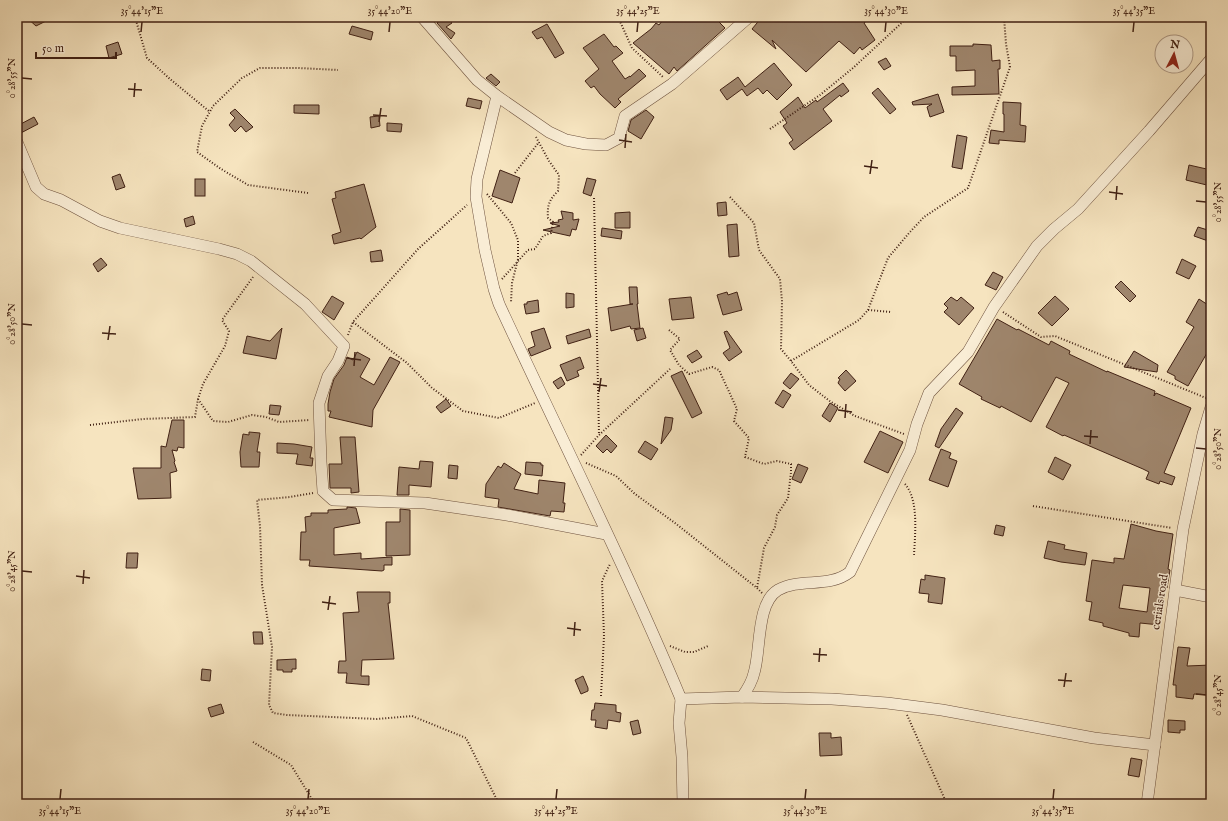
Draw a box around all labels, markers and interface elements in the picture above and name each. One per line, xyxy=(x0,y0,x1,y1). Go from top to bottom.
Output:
text: 35°44'15"E xyxy=(121,5,163,18)
text: 35°44'20"E xyxy=(368,5,412,18)
text: 35°44'25"E xyxy=(616,5,660,18)
text: 35°44'30"E xyxy=(864,5,908,18)
text: 35°44'35"E xyxy=(1113,5,1155,18)
scale bar xyxy=(36,34,116,60)
north arrow xyxy=(1154,34,1194,74)
text: N xyxy=(1168,37,1181,53)
text: 50 m xyxy=(42,41,64,56)
text: 0°28'55"N xyxy=(6,57,19,98)
text: 0°28'55"N xyxy=(1212,181,1225,222)
text: 0°28'50"N xyxy=(6,303,19,345)
text: 0°28'50"N xyxy=(1212,428,1225,470)
text: 0°28'45"N xyxy=(6,550,19,592)
street label: cerials road xyxy=(1148,573,1172,631)
text: 0°28'45"N xyxy=(1212,674,1225,716)
text: 35°44'15"E xyxy=(39,805,81,818)
text: 35°44'20"E xyxy=(286,805,330,818)
text: 35°44'25"E xyxy=(534,805,578,818)
text: 35°44'30"E xyxy=(783,805,827,818)
text: 35°44'35"E xyxy=(1032,805,1074,818)

